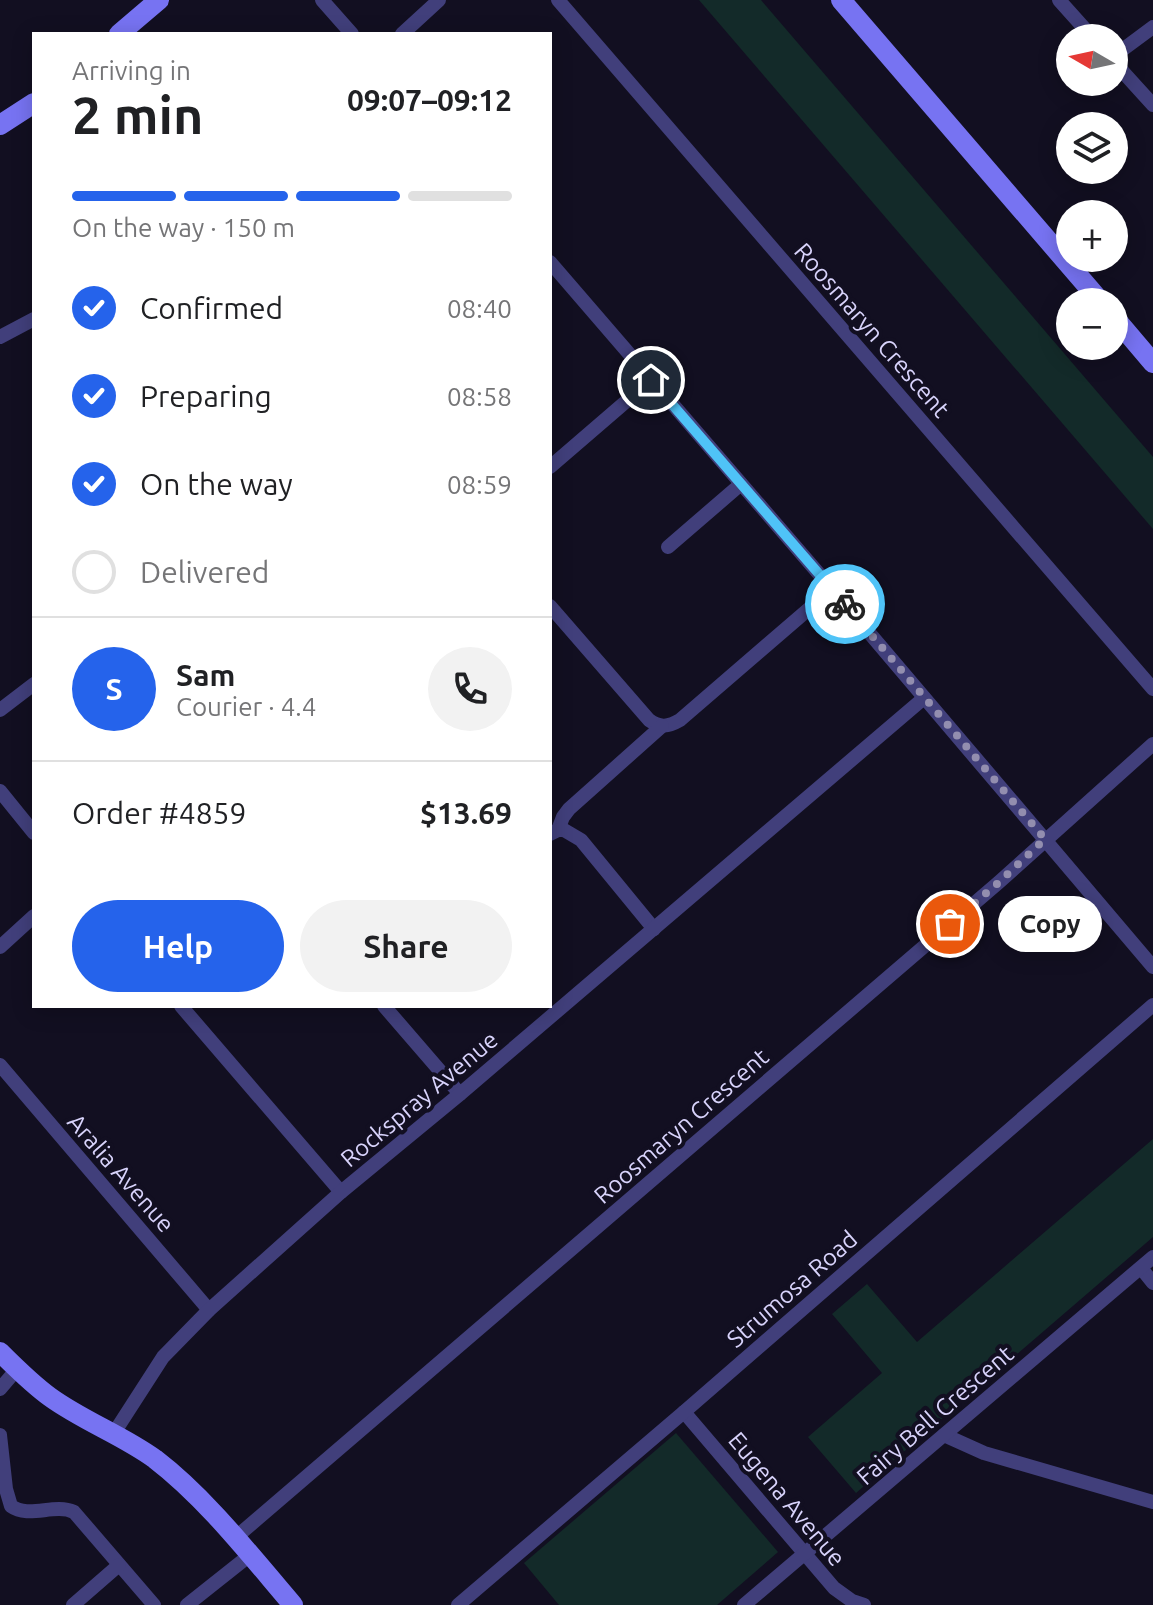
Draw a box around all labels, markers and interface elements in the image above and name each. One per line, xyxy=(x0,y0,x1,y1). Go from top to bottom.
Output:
north arrow xyxy=(1056,24,1128,96)
map controls xyxy=(1056,24,1128,360)
text: Arriving in xyxy=(72,56,191,85)
text: 09:07–09:12 xyxy=(347,83,512,117)
text: 2 min xyxy=(72,86,203,144)
button: layers xyxy=(1056,112,1128,184)
button: + xyxy=(1056,200,1128,272)
text: On the way · 150 m xyxy=(72,213,295,242)
street label: Roosmaryn Crescent xyxy=(789,237,955,423)
icon: check xyxy=(72,286,116,330)
button: − xyxy=(1056,288,1128,360)
text: Confirmed xyxy=(140,291,283,325)
text: 08:40 xyxy=(447,294,512,323)
pin xyxy=(617,346,685,414)
icon: home xyxy=(629,358,673,402)
icon: check xyxy=(72,374,116,418)
text: Preparing xyxy=(140,379,272,413)
text: 08:58 xyxy=(447,382,512,411)
icon: check xyxy=(72,462,116,506)
text: On the way xyxy=(140,467,293,501)
text: 08:59 xyxy=(447,470,512,499)
text: Delivered xyxy=(140,555,269,589)
courier xyxy=(805,564,885,644)
icon: bike xyxy=(823,582,867,626)
button: phone xyxy=(428,647,512,731)
text: Sam xyxy=(176,658,235,692)
text: S xyxy=(105,672,123,706)
text: Courier · 4.4 xyxy=(176,692,316,721)
text: Order #4859 xyxy=(72,796,246,830)
text: $13.69 xyxy=(420,796,512,830)
pin xyxy=(916,890,984,958)
callout: Copy xyxy=(998,896,1102,952)
button: Help xyxy=(72,900,284,992)
button: Share xyxy=(300,900,512,992)
icon: bag xyxy=(928,902,972,946)
text: Copy xyxy=(1019,909,1081,938)
street label: Rockspray Avenue xyxy=(335,1026,503,1172)
street label: Roosmaryn Crescent xyxy=(588,1043,774,1209)
street label: Aralia Avenue xyxy=(62,1108,180,1238)
street label: Strumosa Road xyxy=(722,1225,862,1353)
street label: Fairy Bell Crescent xyxy=(851,1339,1019,1490)
street label: Eugena Avenue xyxy=(723,1427,851,1571)

